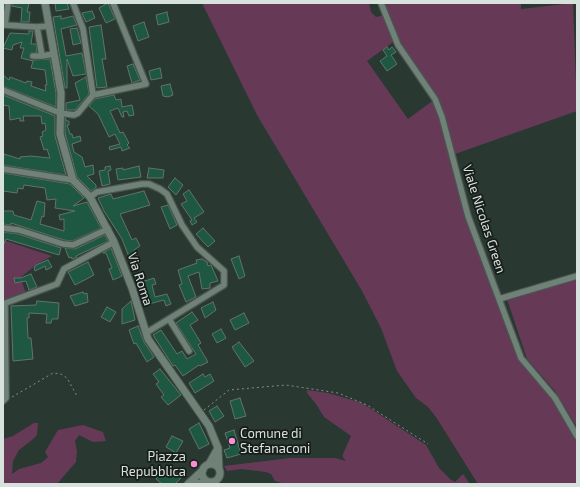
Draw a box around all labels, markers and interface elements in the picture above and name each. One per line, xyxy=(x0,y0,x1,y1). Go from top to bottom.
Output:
street label: Viale Nicolas Green xyxy=(459,163,509,275)
street label: Via Roma xyxy=(124,250,156,308)
place label: Comune di Stefanaconi xyxy=(240,426,310,457)
marker: Comune di Stefanaconi xyxy=(227,436,237,446)
place label: Piazza Repubblica xyxy=(121,449,186,480)
marker: Piazza Repubblica xyxy=(189,459,199,469)

